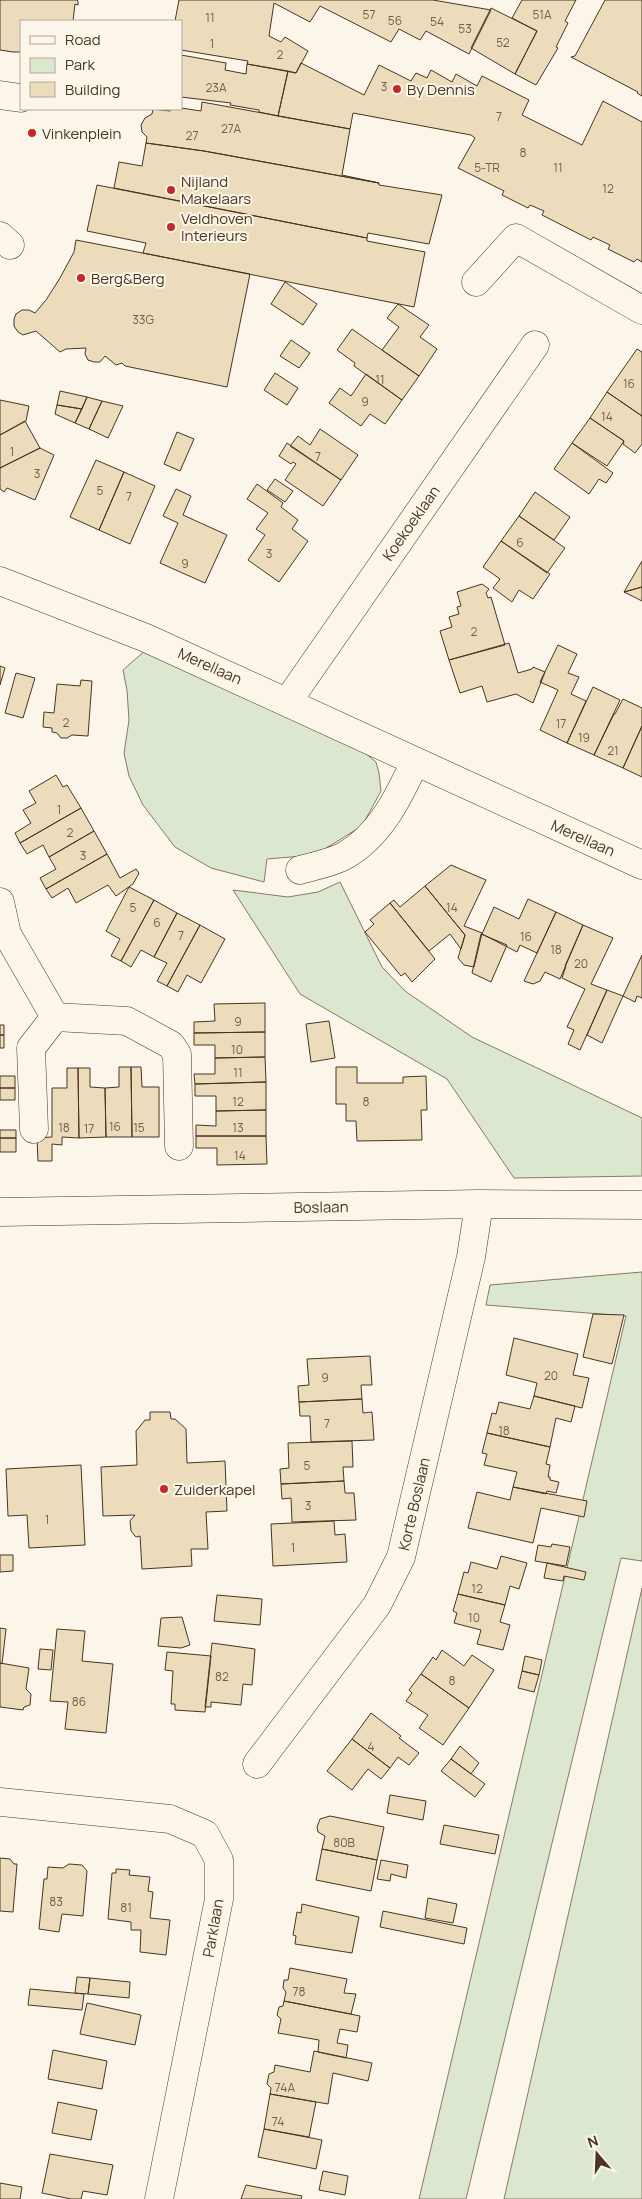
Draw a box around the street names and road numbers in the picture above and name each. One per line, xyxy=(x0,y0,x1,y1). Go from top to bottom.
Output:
street label: Koekoeklaan xyxy=(377,481,445,565)
street label: Merellaan xyxy=(175,643,245,689)
street label: Merellaan xyxy=(548,815,618,861)
street label: Boslaan xyxy=(293,1196,349,1218)
street label: Korte Boslaan xyxy=(393,1455,435,1553)
street label: Parklaan xyxy=(198,1897,228,1959)

